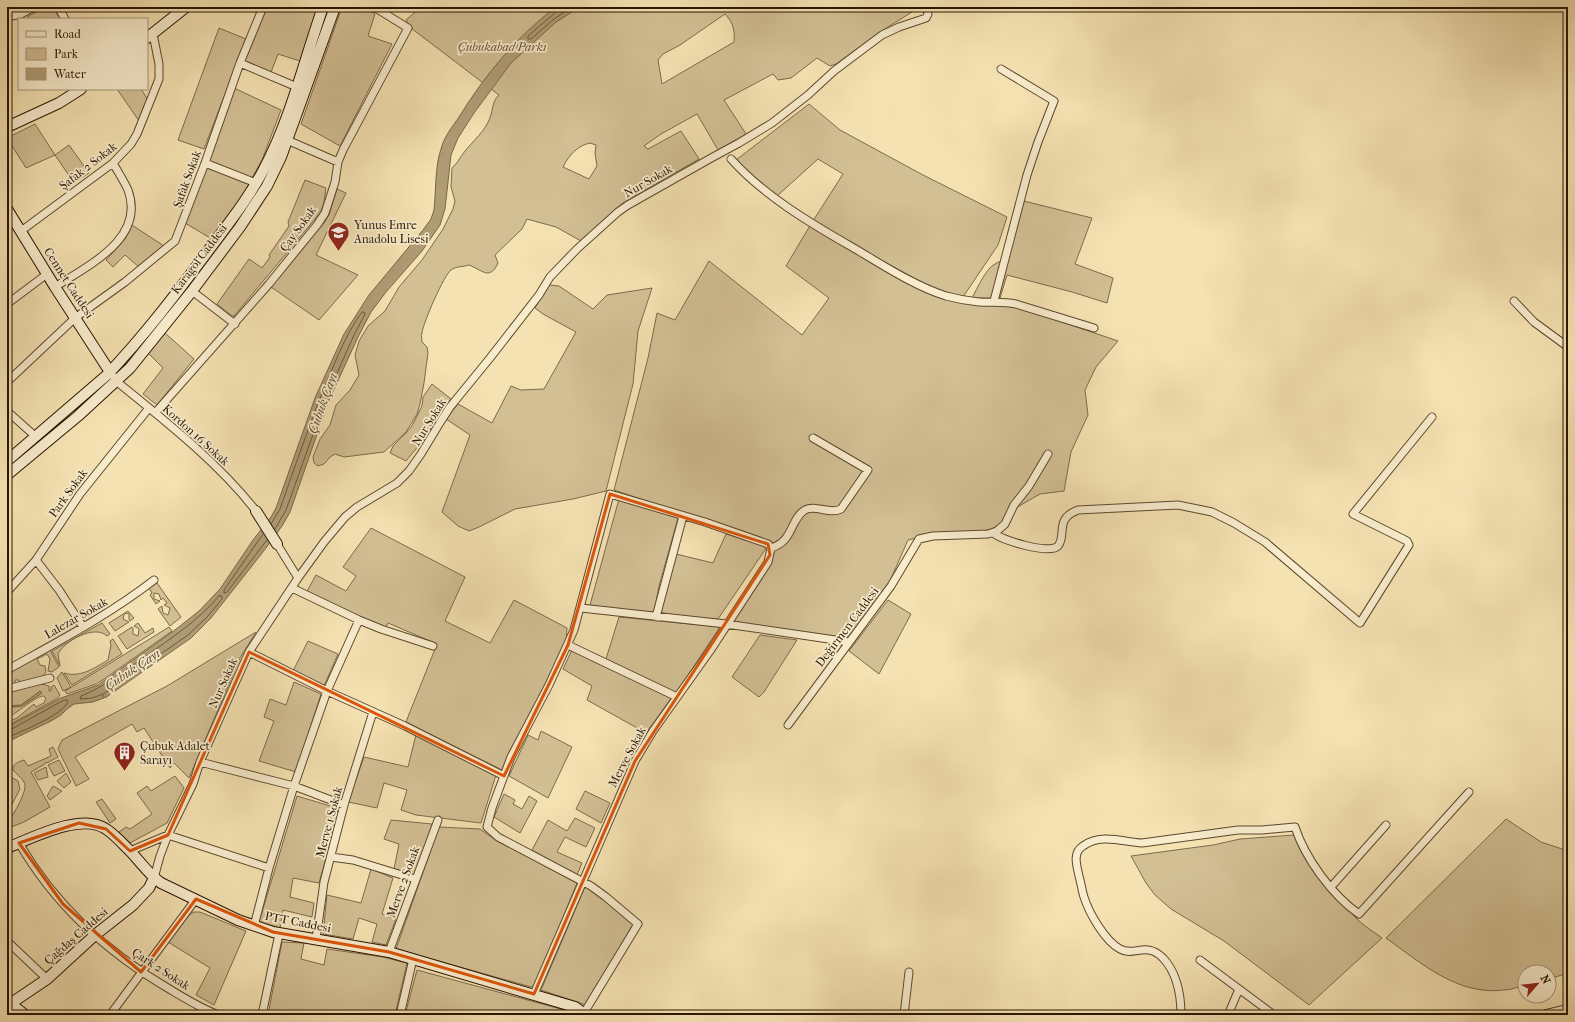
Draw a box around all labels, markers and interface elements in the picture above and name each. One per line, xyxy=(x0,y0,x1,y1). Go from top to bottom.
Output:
legend xyxy=(18,18,148,90)
text: Road xyxy=(54,27,81,41)
park label: Çubukabad Parkı xyxy=(458,40,547,54)
text: Park xyxy=(54,47,79,61)
text: Water xyxy=(53,67,87,81)
street label: Şafak 2 Sokak xyxy=(57,139,120,193)
street label: Şafak Sokak xyxy=(170,148,204,210)
street label: Nur Sokak xyxy=(621,161,675,200)
street label: Çay Sokak xyxy=(277,203,320,254)
place label: Yunus Emre Anadolu Lisesi xyxy=(353,218,429,246)
school or university icon: Yunus Emre Anadolu Lisesi xyxy=(326,219,352,252)
street label: Karagöl Caddesi xyxy=(168,221,230,297)
street label: Cennet Caddesi xyxy=(41,245,97,321)
water label: Çubuk Çayı xyxy=(305,371,340,435)
street label: Nur Sokak xyxy=(409,395,450,448)
street label: Kordon 16 Sokak xyxy=(160,401,233,469)
street label: Park Sokak xyxy=(46,465,91,520)
street label: Değirmen Caddesi xyxy=(812,584,882,670)
street label: Lalezar Sokak xyxy=(42,594,111,642)
water label: Çubuk Çayı xyxy=(102,645,163,693)
street label: Nur Sokak xyxy=(206,655,241,710)
street label: Merve Sokak xyxy=(605,724,649,790)
place label: Çubuk Adalet Sarayı xyxy=(140,739,211,767)
building icon: Çubuk Adalet Sarayı xyxy=(112,740,138,773)
street label: Merve 1 Sokak xyxy=(313,784,345,859)
street label: Merve 2 Sokak xyxy=(384,844,423,920)
street label: Çağdaş Caddesi xyxy=(41,904,112,968)
street label: PTT Caddesi xyxy=(264,909,333,935)
street label: Çark 2 Sokak xyxy=(129,945,193,993)
north arrow xyxy=(1517,964,1557,1004)
text: N xyxy=(1538,973,1553,987)

